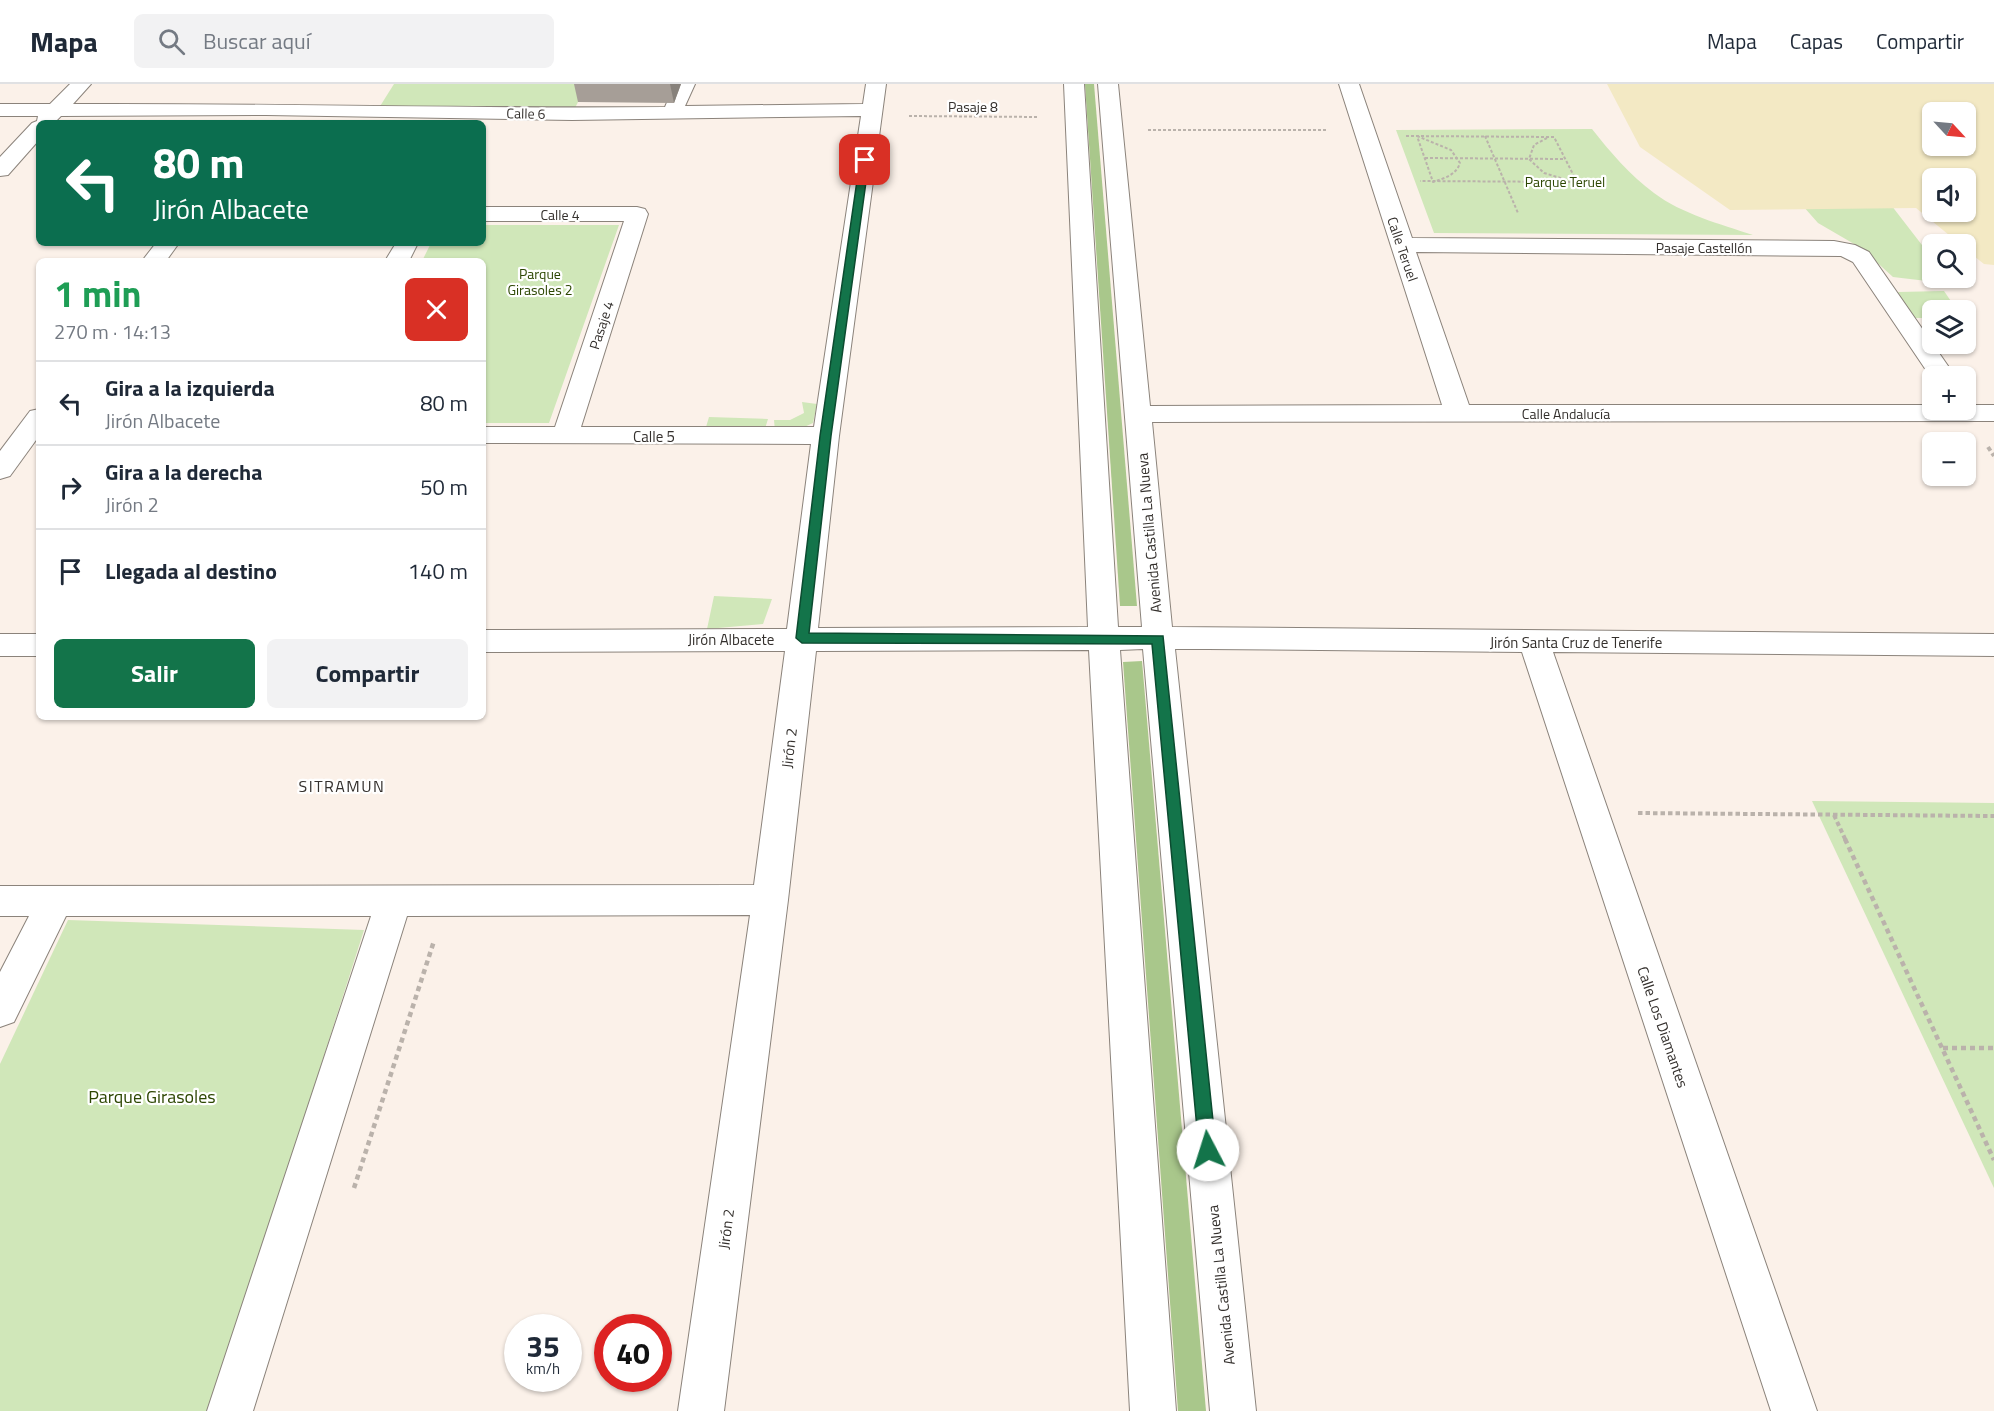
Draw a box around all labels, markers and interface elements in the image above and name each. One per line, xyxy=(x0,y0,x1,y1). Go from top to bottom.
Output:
search box xyxy=(134,14,554,68)
text: Mapa xyxy=(30,20,98,63)
text: Buscar aquí xyxy=(203,24,311,58)
icon: search xyxy=(155,25,188,58)
text: Mapa xyxy=(1707,25,1757,57)
text: Capas xyxy=(1790,25,1843,57)
text: Compartir xyxy=(1876,25,1964,57)
street label: Pasaje 8 xyxy=(948,96,998,117)
street label: Calle 6 xyxy=(506,102,546,124)
north arrow xyxy=(1922,102,1976,156)
map controls xyxy=(1922,102,1976,486)
text: 80 m xyxy=(153,130,245,194)
pin xyxy=(839,134,890,185)
icon: arrive xyxy=(848,143,881,176)
icon: left xyxy=(54,144,132,222)
button: sound xyxy=(1922,168,1976,222)
park label: Parque Teruel xyxy=(1525,171,1605,192)
text: Jirón Albacete xyxy=(153,188,309,229)
street label: Calle 4 xyxy=(540,204,580,225)
street label: Calle Teruel xyxy=(1382,214,1424,284)
button: search xyxy=(1922,234,1976,288)
street label: Pasaje Castellón xyxy=(1656,237,1752,258)
park label: Parque Girasoles 2 xyxy=(507,263,573,300)
text: 1 min xyxy=(54,266,141,321)
button: close xyxy=(405,278,468,341)
street label: Pasaje 4 xyxy=(583,298,619,352)
button: layers xyxy=(1922,300,1976,354)
text: 270 m · 14:13 xyxy=(54,316,171,347)
button: + xyxy=(1922,366,1976,420)
text: Gira a la izquierda xyxy=(105,371,275,405)
text: 80 m xyxy=(420,386,468,420)
icon: left xyxy=(54,387,87,420)
street label: Calle Andalucía xyxy=(1522,403,1610,424)
text: Jirón Albacete xyxy=(105,405,220,436)
street label: Calle 5 xyxy=(633,425,675,448)
button: − xyxy=(1922,432,1976,486)
street label: Avenida Castilla La Nueva xyxy=(1131,452,1167,614)
text: Gira a la derecha xyxy=(105,455,262,489)
text: 50 m xyxy=(420,470,468,504)
icon: right xyxy=(54,471,87,504)
text: Jirón 2 xyxy=(105,489,159,520)
text: Llegada al destino xyxy=(105,554,277,588)
text: 140 m xyxy=(408,554,468,588)
icon: arrive xyxy=(54,555,87,588)
street label: Jirón Albacete xyxy=(688,628,774,651)
street label: Jirón Santa Cruz de Tenerife xyxy=(1490,631,1662,654)
button: Salir xyxy=(54,639,255,708)
button: Compartir xyxy=(267,639,468,708)
street label: Jirón 2 xyxy=(775,727,803,769)
district label: SITRAMUN xyxy=(299,774,385,798)
street label: Calle Los Diamantes xyxy=(1631,963,1695,1091)
park label: Parque Girasoles xyxy=(88,1083,216,1110)
position arrow xyxy=(1176,1118,1240,1182)
street label: Avenida Castilla La Nueva xyxy=(1201,1203,1241,1366)
street label: Jirón 2 xyxy=(712,1207,740,1251)
speed limit sign: 40 xyxy=(594,1314,672,1392)
text: 35 xyxy=(526,1323,560,1369)
text: km/h xyxy=(526,1357,560,1380)

